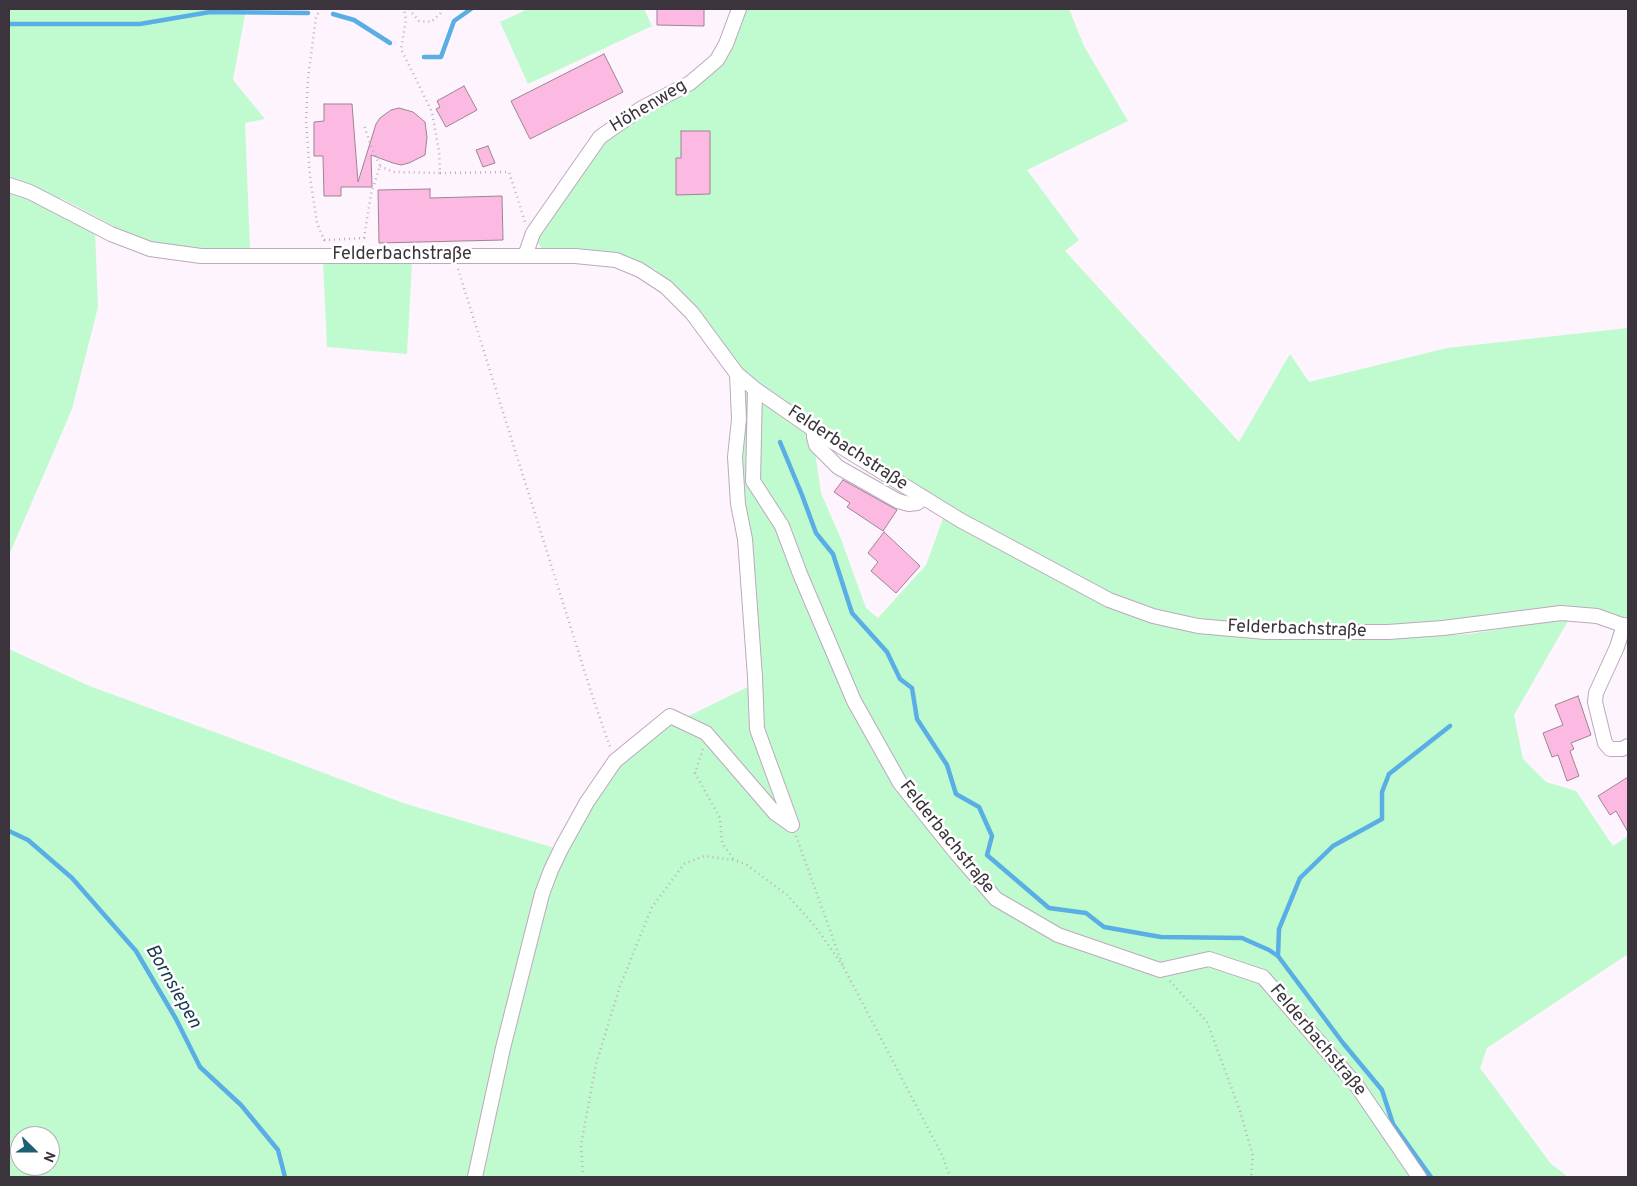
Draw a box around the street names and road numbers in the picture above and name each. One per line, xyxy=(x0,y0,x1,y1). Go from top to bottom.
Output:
street label: Höhenweg xyxy=(607,76,691,138)
street label: Felderbachstraße xyxy=(332,244,472,266)
street label: Felderbachstraße xyxy=(783,402,911,496)
street label: Felderbachstraße xyxy=(1227,617,1367,643)
street label: Felderbachstraße xyxy=(894,777,998,899)
street label: Felderbachstraße xyxy=(1264,981,1370,1101)

